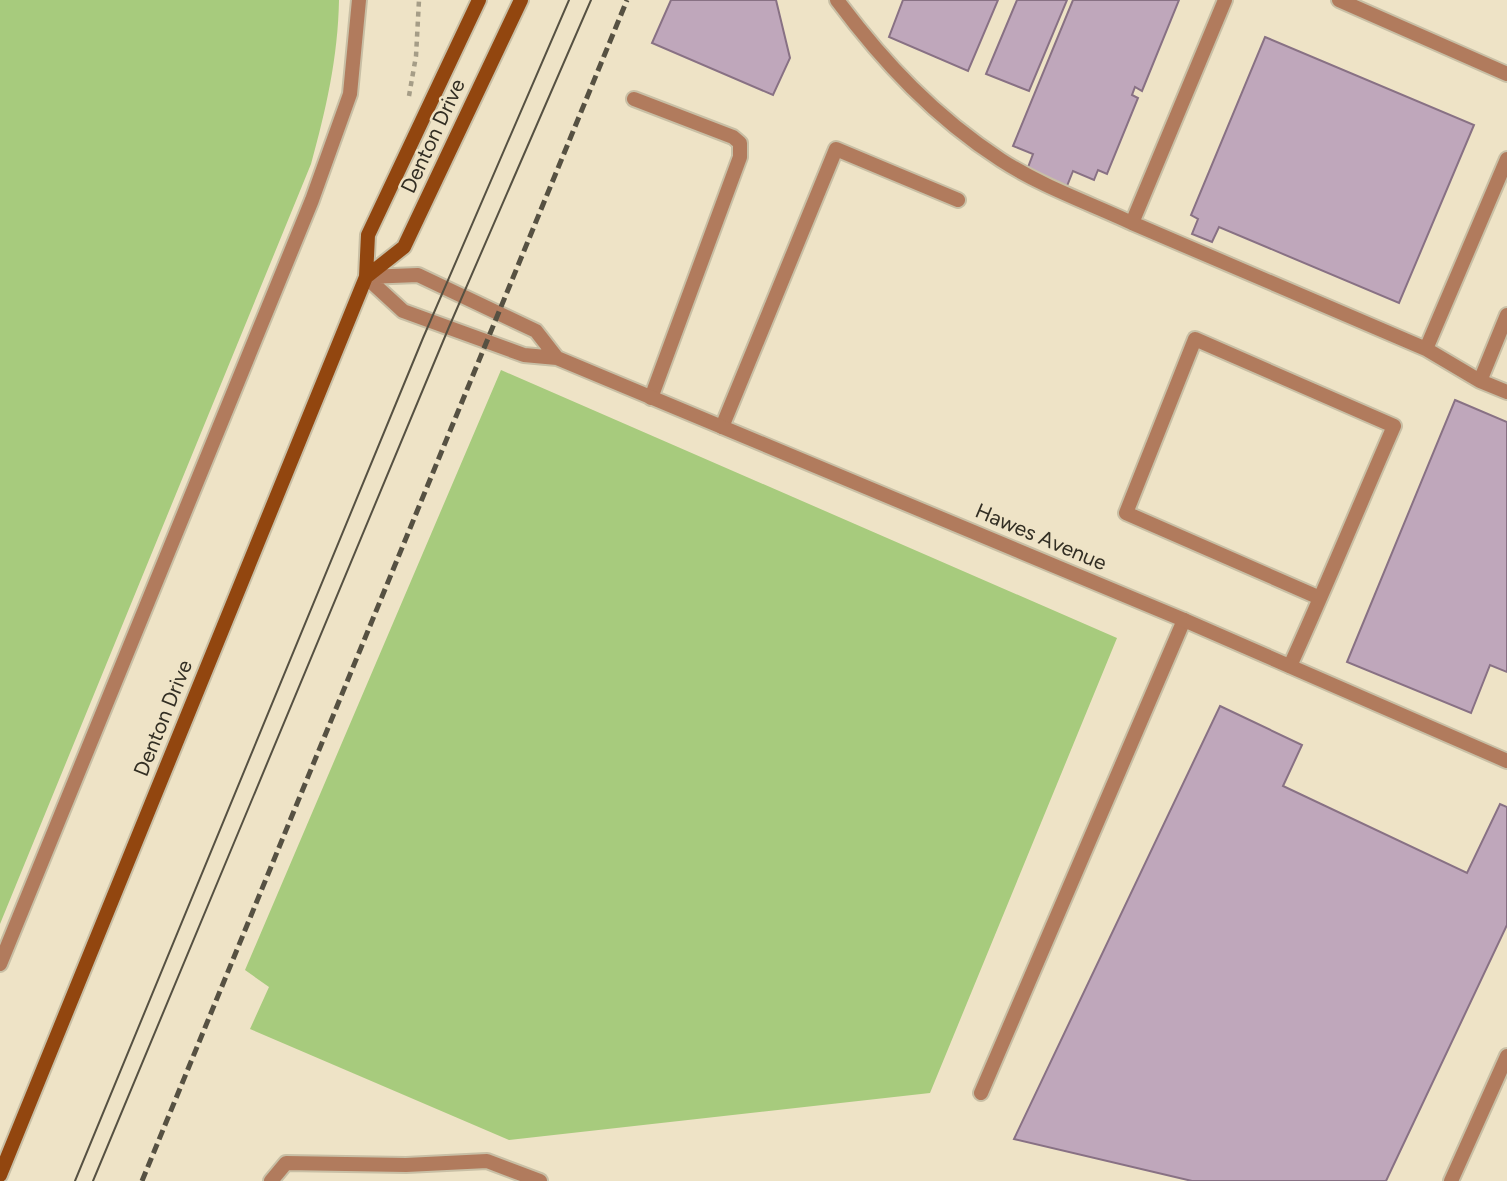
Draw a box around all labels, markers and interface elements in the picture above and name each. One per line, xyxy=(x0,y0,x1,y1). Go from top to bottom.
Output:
street label: Denton Drive xyxy=(395,75,470,197)
street label: Hawes Avenue xyxy=(972,498,1111,575)
street label: Denton Drive xyxy=(128,656,197,780)

